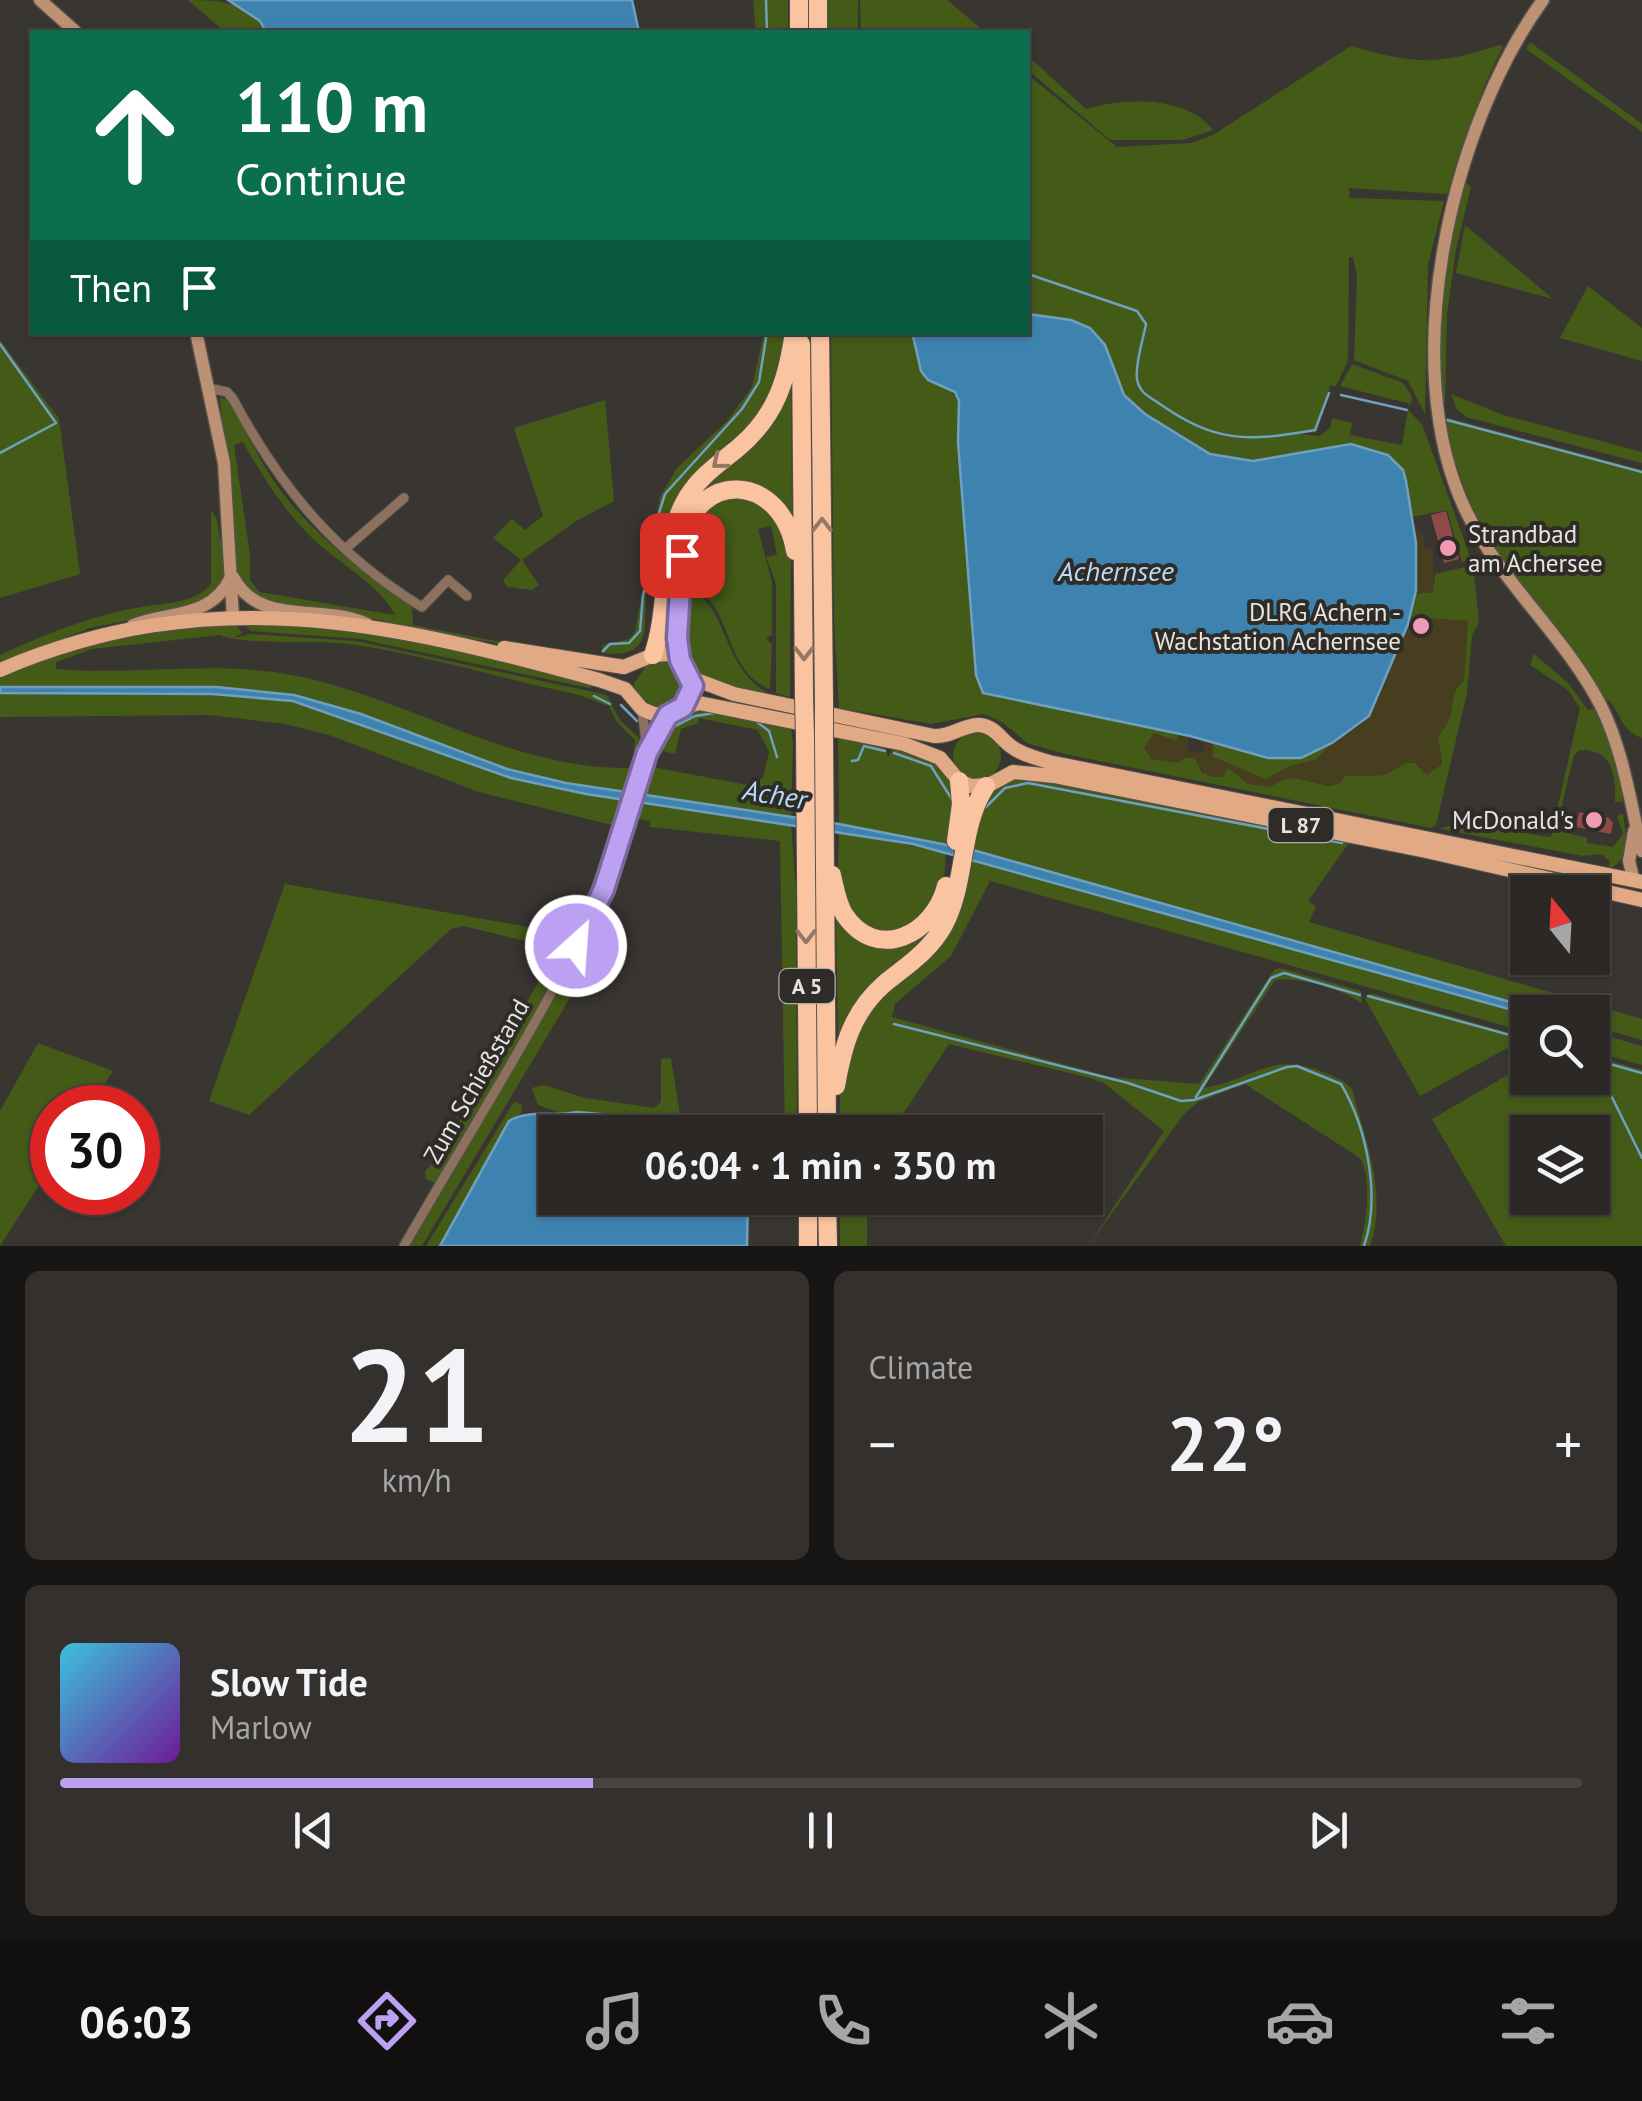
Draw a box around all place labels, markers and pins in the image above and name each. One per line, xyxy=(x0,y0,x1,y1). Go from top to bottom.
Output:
pin xyxy=(640,513,725,598)
place label: Strandbad am Achersee xyxy=(1468,518,1603,579)
marker: Strandbad am Achersee xyxy=(1437,537,1459,559)
place label: DLRG Achern - Wachstation Achernsee xyxy=(1155,596,1401,657)
marker: DLRG Achern - Wachstation Achernsee xyxy=(1410,615,1432,637)
place label: McDonald's xyxy=(1452,804,1574,836)
marker: McDonald's xyxy=(1583,809,1605,831)

